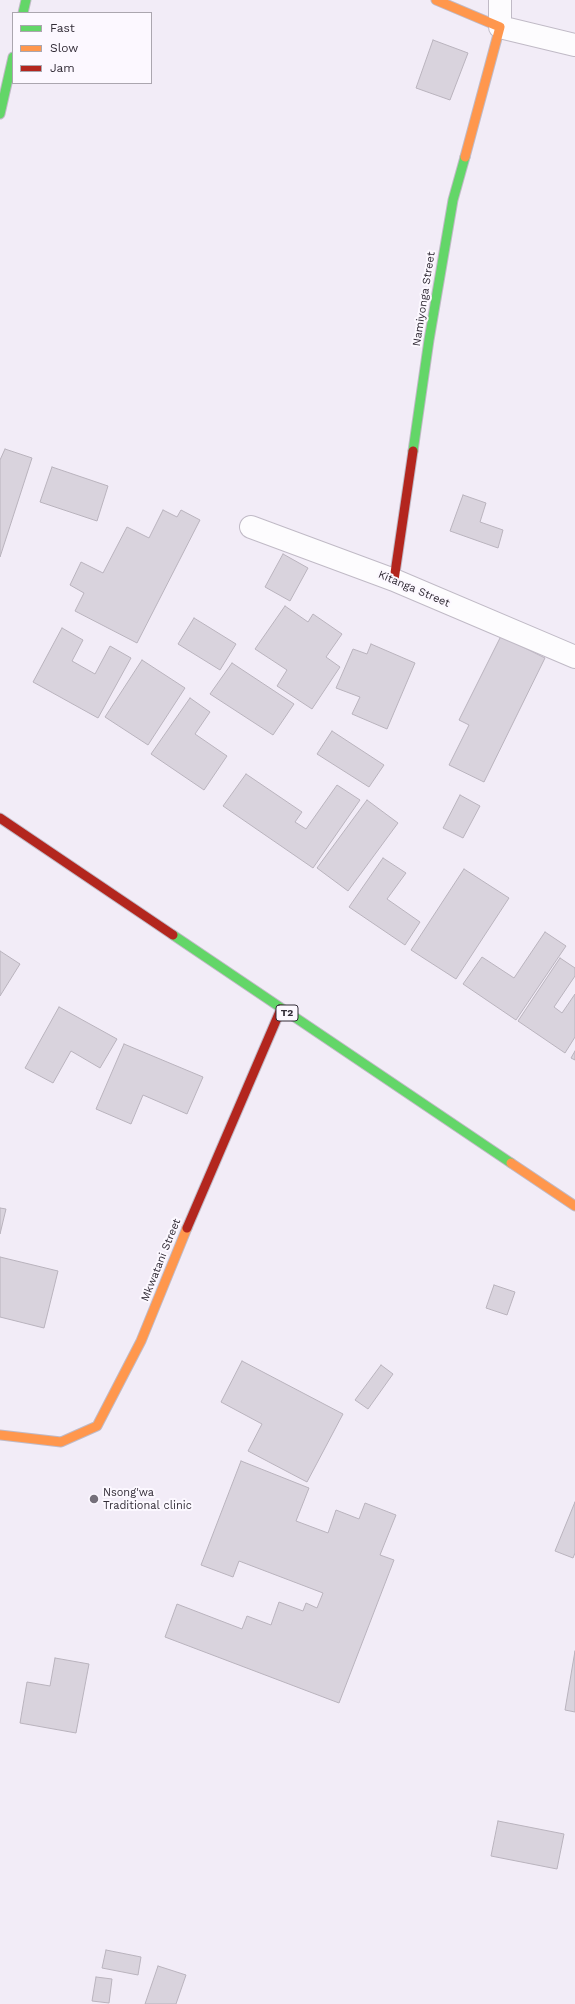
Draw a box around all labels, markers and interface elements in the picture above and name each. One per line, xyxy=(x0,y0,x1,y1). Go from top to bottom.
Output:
legend xyxy=(12,12,152,84)
text: Fast xyxy=(50,21,75,35)
text: Slow xyxy=(50,41,78,55)
text: Jam xyxy=(50,61,75,75)
street label: Namiyonga Street xyxy=(410,251,438,347)
street label: Kitanga Street xyxy=(376,568,452,610)
road number: T2 xyxy=(276,1005,298,1021)
street label: Mkwatani Street xyxy=(138,1217,184,1303)
place label: Nsong'wa Traditional clinic xyxy=(103,1486,192,1512)
marker: Nsong'wa Traditional clinic xyxy=(88,1493,100,1505)

